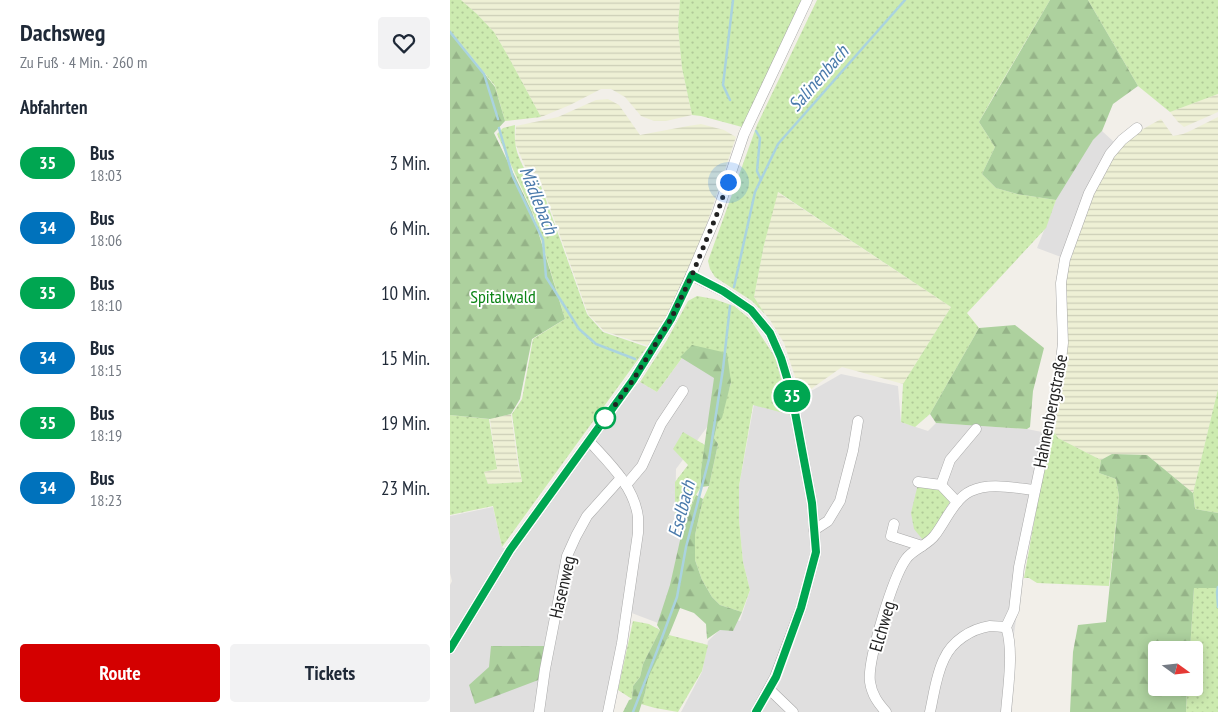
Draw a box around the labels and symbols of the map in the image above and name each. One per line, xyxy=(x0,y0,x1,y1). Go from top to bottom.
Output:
water label: Salinenbach xyxy=(783,39,854,116)
water label: Mädlebach xyxy=(515,163,564,239)
your location xyxy=(716,170,741,195)
park label: Spitalwald xyxy=(470,285,536,308)
street label: Hahnenbergstraße xyxy=(1028,352,1072,470)
line badge: 35 xyxy=(770,380,814,412)
unlabelled marker xyxy=(594,407,616,429)
water label: Eselbach xyxy=(662,476,700,540)
street label: Hasenweg xyxy=(544,553,580,621)
street label: Elchweg xyxy=(864,598,900,654)
north arrow xyxy=(1148,641,1202,696)

